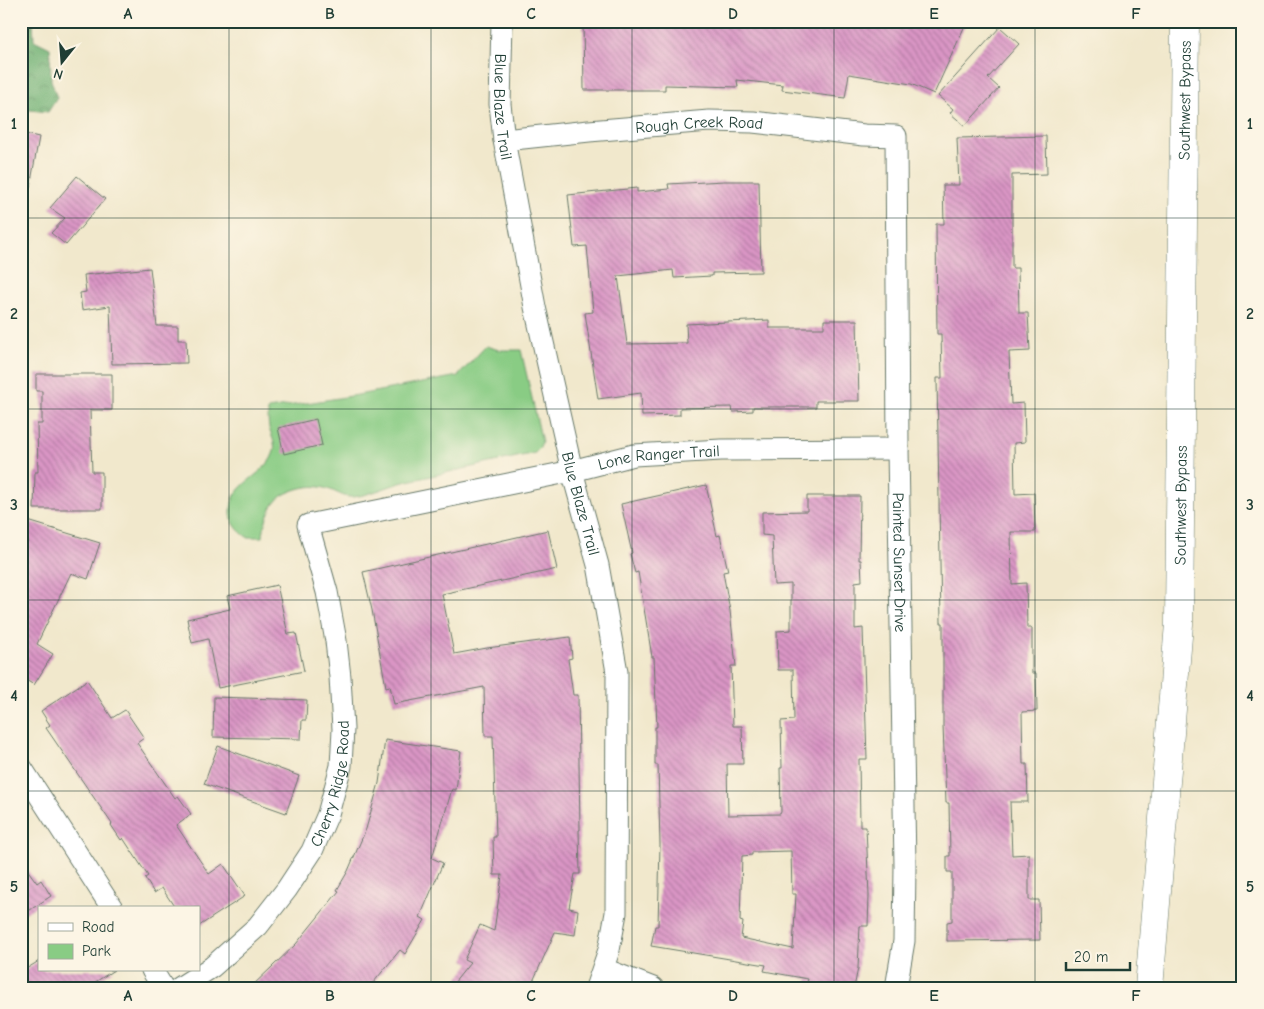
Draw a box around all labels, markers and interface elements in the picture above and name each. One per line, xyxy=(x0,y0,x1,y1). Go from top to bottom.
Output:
text: A xyxy=(124,5,133,23)
text: B xyxy=(325,5,335,23)
text: C xyxy=(526,5,536,23)
text: D xyxy=(728,5,738,23)
text: E xyxy=(929,5,939,23)
text: F xyxy=(1131,5,1141,23)
north arrow xyxy=(38,38,88,88)
street label: Southwest Bypass xyxy=(1176,40,1195,160)
street label: Blue Blaze Trail xyxy=(490,53,516,162)
text: N xyxy=(51,64,65,83)
street label: Rough Creek Road xyxy=(635,113,764,137)
text: 1 xyxy=(11,115,17,133)
text: 1 xyxy=(1247,115,1253,133)
text: 2 xyxy=(10,305,18,323)
text: 2 xyxy=(1246,305,1254,323)
street label: Lone Ranger Trail xyxy=(596,442,720,474)
street label: Southwest Bypass xyxy=(1172,445,1191,565)
street label: Blue Blaze Trail xyxy=(558,450,603,558)
street label: Painted Sunset Drive xyxy=(889,492,909,632)
text: 3 xyxy=(10,496,18,514)
text: 3 xyxy=(1246,496,1254,514)
text: 4 xyxy=(10,687,18,705)
text: 4 xyxy=(1246,687,1254,705)
street label: Cherry Ridge Road xyxy=(307,720,353,850)
text: 5 xyxy=(10,878,18,896)
text: 5 xyxy=(1246,878,1254,896)
legend xyxy=(38,906,200,972)
text: Road xyxy=(82,918,114,936)
scale bar xyxy=(1066,939,1130,971)
text: Park xyxy=(82,942,111,960)
text: 20 m xyxy=(1074,948,1108,966)
text: A xyxy=(124,987,133,1005)
text: B xyxy=(325,987,335,1005)
text: C xyxy=(526,987,536,1005)
text: D xyxy=(728,987,738,1005)
text: E xyxy=(929,987,939,1005)
text: F xyxy=(1131,987,1141,1005)

